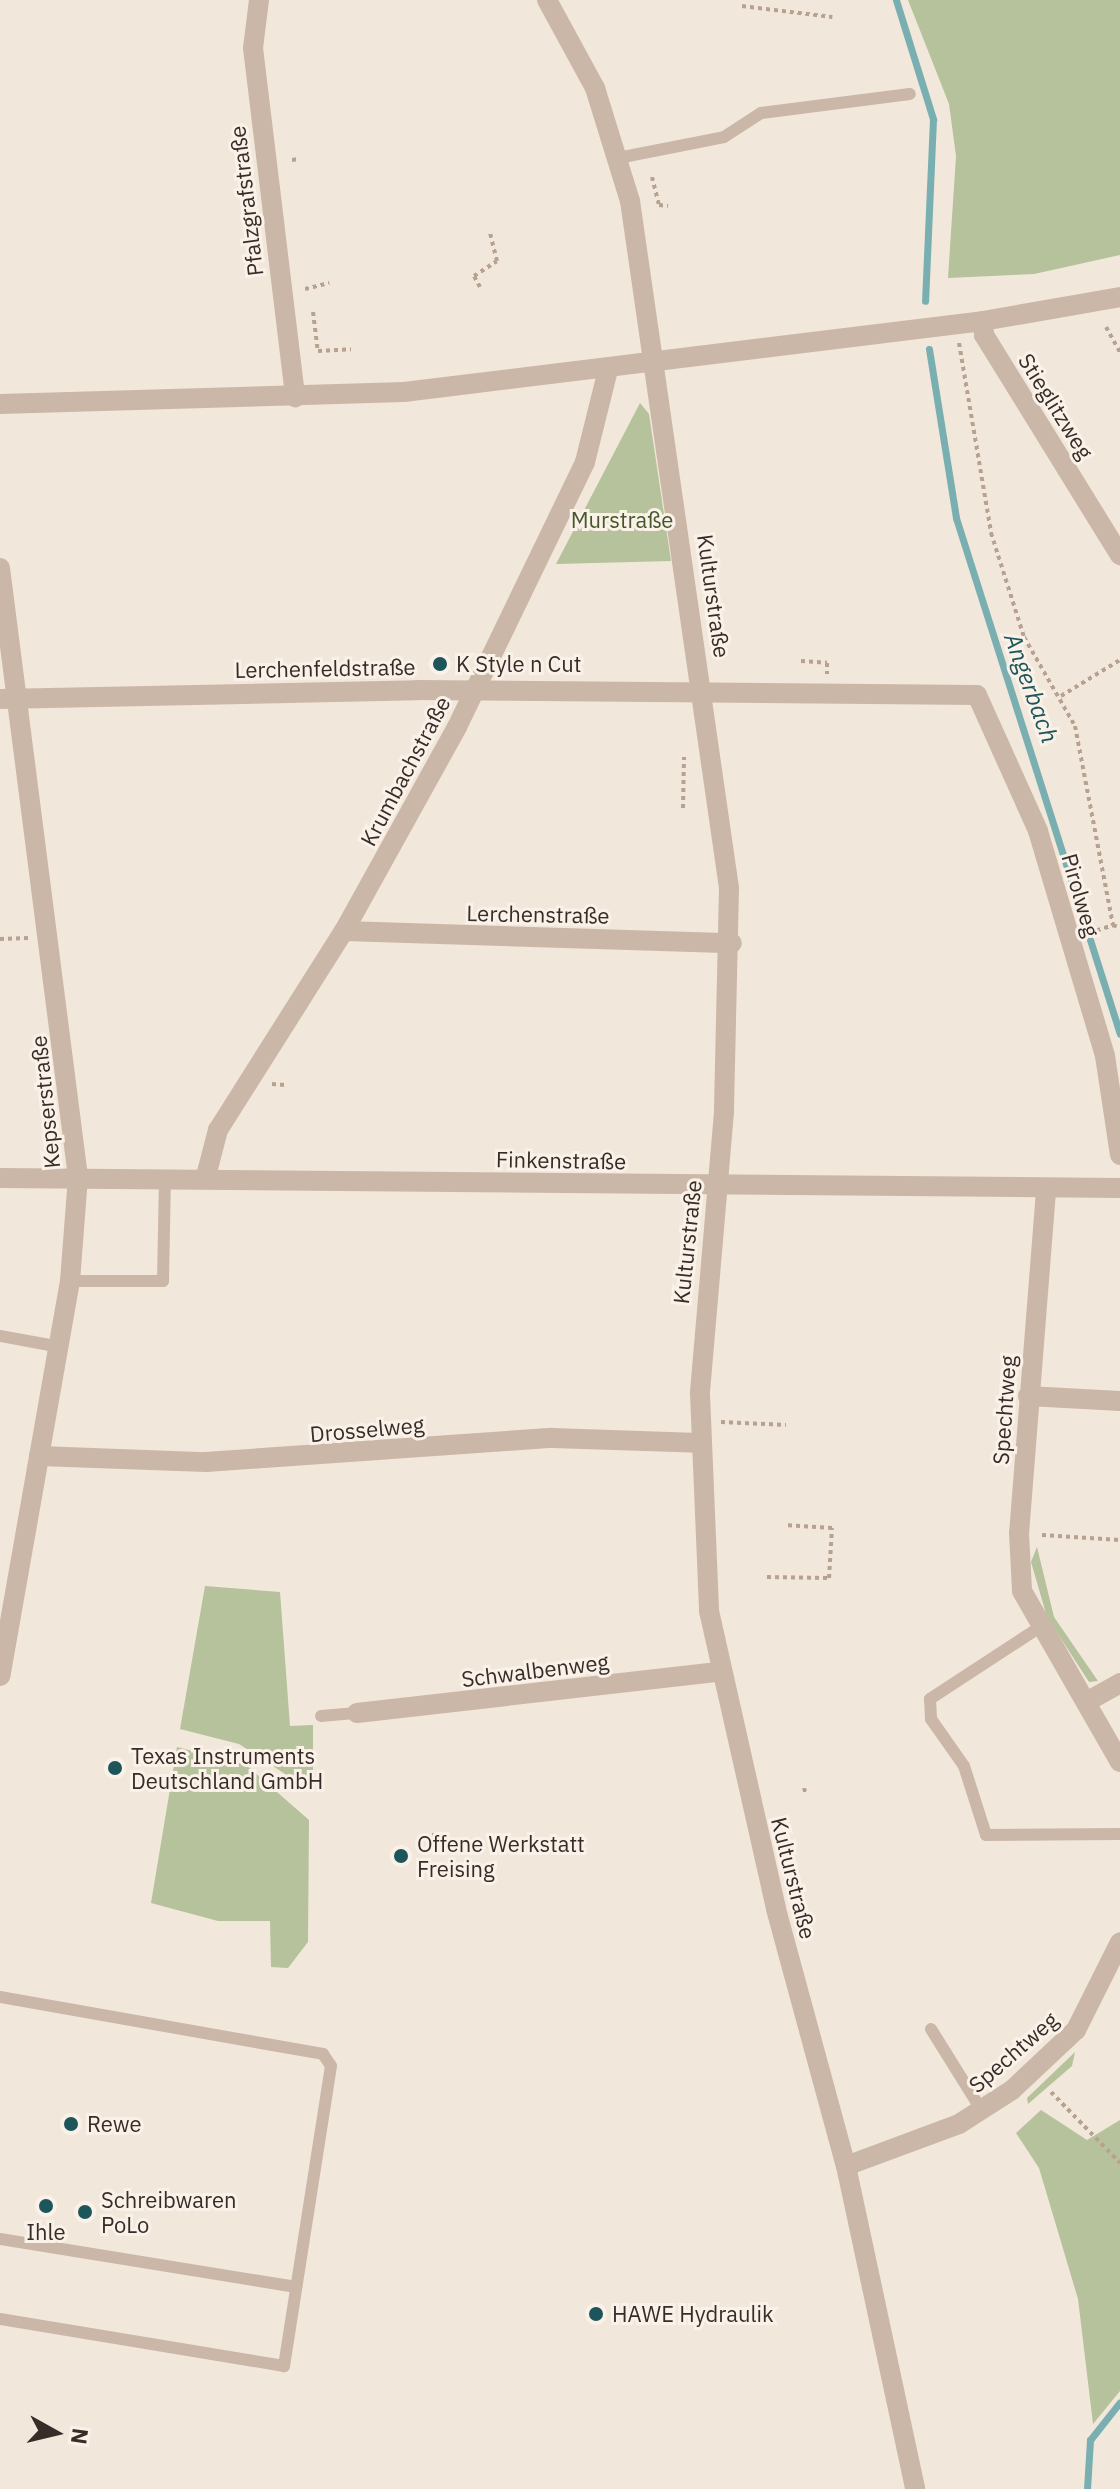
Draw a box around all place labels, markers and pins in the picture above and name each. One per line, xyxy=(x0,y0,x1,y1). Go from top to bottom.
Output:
place label: K Style n Cut xyxy=(456,651,581,677)
marker: K Style n Cut xyxy=(431,655,449,673)
place label: Texas Instruments Deutschland GmbH xyxy=(131,1742,323,1794)
marker: Texas Instruments Deutschland GmbH xyxy=(106,1759,124,1777)
place label: Offene Werkstatt Freising xyxy=(417,1830,585,1882)
marker: Offene Werkstatt Freising xyxy=(392,1847,410,1865)
place label: Rewe xyxy=(87,2111,142,2137)
marker: Rewe xyxy=(62,2115,80,2133)
place label: Schreibwaren PoLo xyxy=(101,2186,237,2238)
marker: Ihle xyxy=(37,2197,55,2215)
marker: Schreibwaren PoLo xyxy=(76,2203,94,2221)
place label: Ihle xyxy=(26,2219,66,2245)
place label: HAWE Hydraulik xyxy=(612,2301,774,2327)
marker: HAWE Hydraulik xyxy=(587,2305,605,2323)

